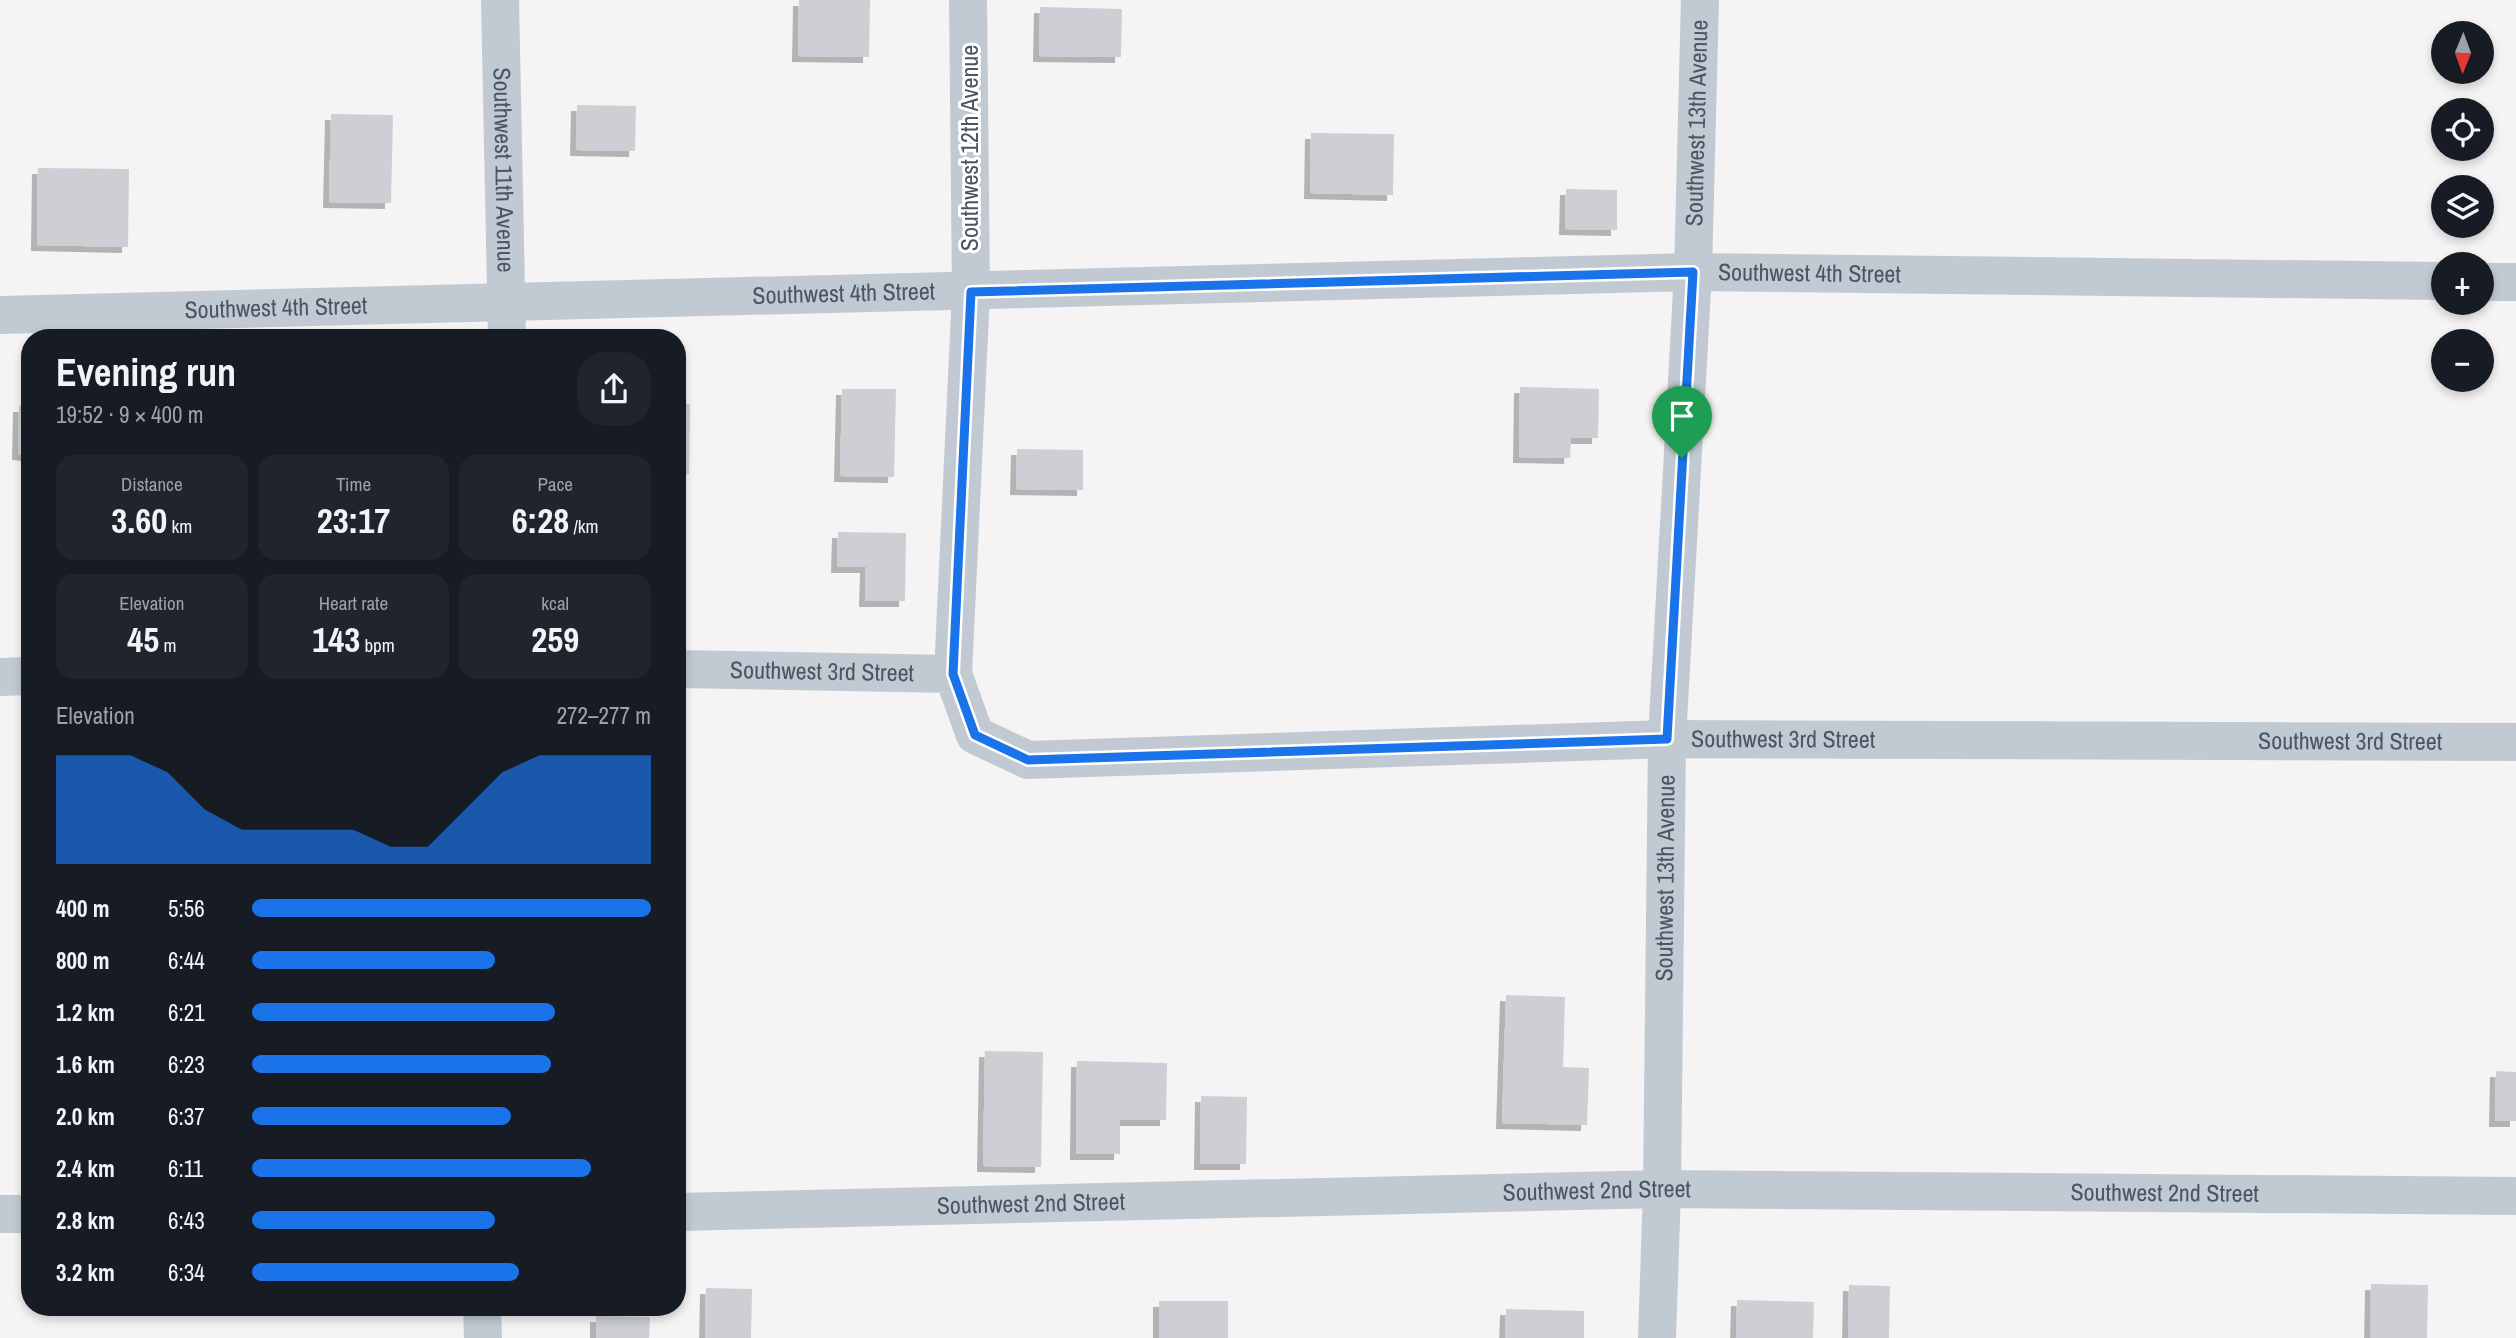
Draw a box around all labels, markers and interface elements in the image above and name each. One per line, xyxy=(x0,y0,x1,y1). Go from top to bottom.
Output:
street label: Southwest 13th Avenue xyxy=(1677,19,1714,227)
north arrow xyxy=(2431,21,2494,84)
map controls xyxy=(2431,21,2494,392)
street label: Southwest 12th Avenue xyxy=(953,45,985,251)
street label: Southwest 11th Avenue xyxy=(486,67,523,273)
button: locate xyxy=(2431,98,2494,161)
button: layers xyxy=(2431,175,2494,238)
button: + xyxy=(2431,252,2494,315)
street label: Southwest 4th Street xyxy=(1718,255,1902,289)
street label: Southwest 4th Street xyxy=(752,274,936,311)
street label: Southwest 4th Street xyxy=(184,289,368,325)
button: − xyxy=(2431,329,2494,392)
text: Evening run xyxy=(56,347,236,398)
button: share xyxy=(577,352,651,426)
pin xyxy=(1652,386,1712,458)
icon: arrive xyxy=(1663,397,1701,435)
text: 19:52 · 9 × 400 m xyxy=(56,399,203,430)
text: Distance xyxy=(121,471,183,497)
text: Time xyxy=(336,471,371,497)
text: Pace xyxy=(537,471,573,497)
text: 3.60 xyxy=(111,497,167,544)
text: 23:17 xyxy=(317,497,390,544)
text: 6:28 xyxy=(512,497,569,544)
text: km xyxy=(167,513,192,539)
text: /km xyxy=(569,513,599,539)
text: Elevation xyxy=(119,590,184,616)
text: Heart rate xyxy=(319,590,388,616)
text: kcal xyxy=(541,590,569,616)
text: 45 xyxy=(127,616,159,663)
text: 143 xyxy=(312,616,360,663)
text: 259 xyxy=(531,616,579,663)
text: m xyxy=(159,632,176,658)
text: bpm xyxy=(360,632,395,658)
street label: Southwest 3rd Street xyxy=(730,653,915,688)
text: Elevation xyxy=(56,700,135,731)
text: 272–277 m xyxy=(557,700,651,731)
street label: Southwest 3rd Street xyxy=(1691,722,1876,755)
street label: Southwest 3rd Street xyxy=(2258,724,2443,757)
street label: Southwest 13th Avenue xyxy=(1647,775,1682,982)
text: 400 m xyxy=(56,893,109,924)
text: 5:56 xyxy=(168,893,205,924)
text: 800 m xyxy=(56,945,109,976)
text: 6:44 xyxy=(168,945,205,976)
text: 1.2 km xyxy=(56,997,115,1028)
text: 6:21 xyxy=(168,997,205,1028)
text: 1.6 km xyxy=(56,1049,115,1080)
text: 6:23 xyxy=(168,1049,205,1080)
text: 2.0 km xyxy=(56,1101,115,1132)
text: 6:37 xyxy=(168,1101,205,1132)
text: 2.4 km xyxy=(56,1153,115,1184)
text: 6:11 xyxy=(168,1153,203,1184)
street label: Southwest 2nd Street xyxy=(1502,1172,1692,1208)
street label: Southwest 2nd Street xyxy=(2070,1175,2260,1209)
street label: Southwest 2nd Street xyxy=(936,1185,1126,1221)
text: 2.8 km xyxy=(56,1205,115,1236)
text: 6:43 xyxy=(168,1205,205,1236)
text: 3.2 km xyxy=(56,1257,115,1288)
text: 6:34 xyxy=(168,1257,205,1288)

